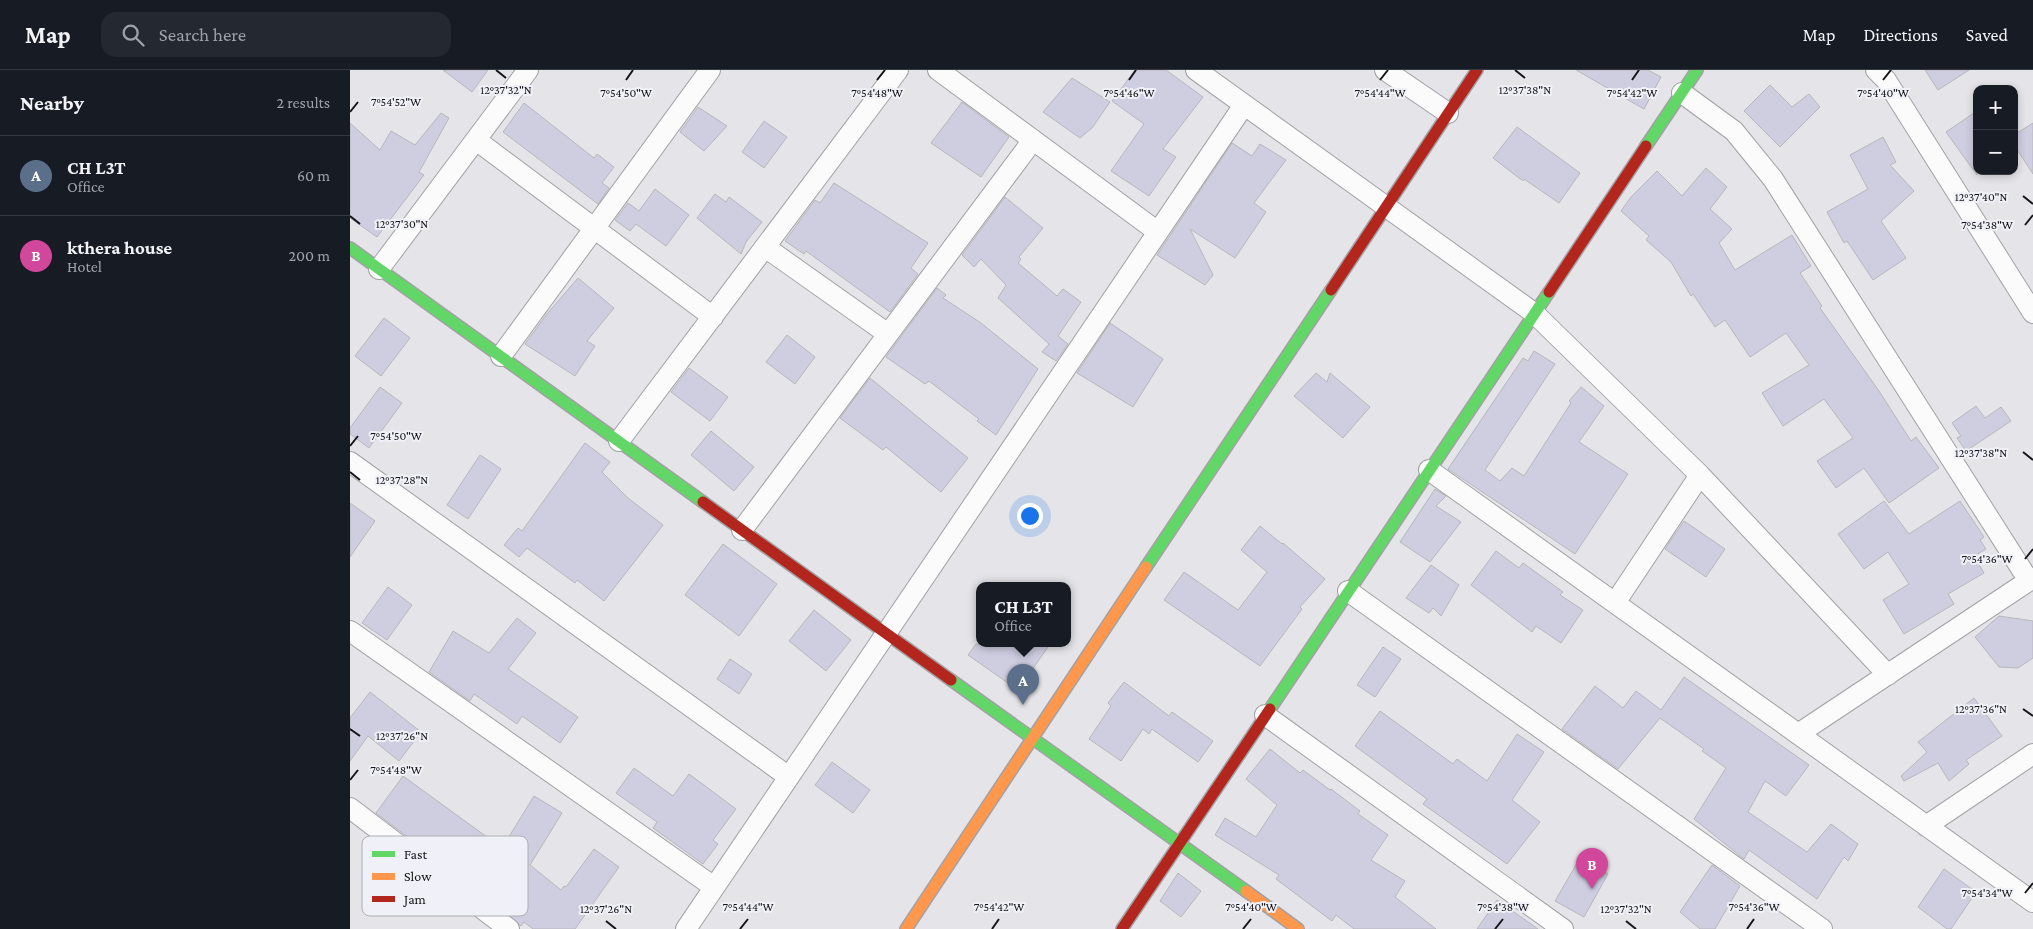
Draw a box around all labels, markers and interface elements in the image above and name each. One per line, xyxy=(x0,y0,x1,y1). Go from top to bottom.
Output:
search box xyxy=(101,12,451,57)
text: Map xyxy=(25,21,71,48)
icon: search xyxy=(119,21,147,49)
text: Search here xyxy=(159,24,246,45)
text: Map xyxy=(1803,25,1835,45)
text: Directions xyxy=(1863,25,1938,45)
text: Saved xyxy=(1966,25,2008,45)
text: 12°37'32"N xyxy=(480,83,532,97)
text: 12°37'38"N xyxy=(1499,83,1551,97)
map controls xyxy=(1973,85,2018,175)
button: + xyxy=(1973,85,2018,130)
text: 7°54'50"W xyxy=(600,86,652,100)
text: 7°54'48"W xyxy=(851,86,903,100)
text: 7°54'46"W xyxy=(1103,86,1155,100)
text: 7°54'44"W xyxy=(1355,86,1405,100)
text: 7°54'42"W xyxy=(1607,86,1657,100)
text: 7°54'40"W xyxy=(1857,86,1909,100)
text: Nearby xyxy=(20,91,84,115)
text: 2 results xyxy=(277,94,330,111)
text: 7°54'52"W xyxy=(371,95,421,109)
button: − xyxy=(1973,130,2018,175)
text: CH L3T xyxy=(67,157,126,178)
text: A xyxy=(31,167,41,184)
text: 60 m xyxy=(297,167,330,184)
text: Office xyxy=(67,178,105,195)
text: 12°37'40"N xyxy=(1955,190,2007,204)
text: 12°37'30"N xyxy=(376,217,428,231)
text: 7°54'38"W xyxy=(1961,218,2013,232)
text: kthera house xyxy=(67,237,172,258)
text: B xyxy=(31,247,41,264)
text: 200 m xyxy=(288,247,330,264)
text: Hotel xyxy=(67,258,102,275)
text: 7°54'50"W xyxy=(370,429,422,443)
text: 12°37'38"N xyxy=(1955,446,2007,460)
text: 12°37'28"N xyxy=(376,473,428,487)
your location xyxy=(1017,503,1043,529)
text: 7°54'36"W xyxy=(1961,552,2013,566)
popup xyxy=(976,582,1071,647)
text: CH L3T xyxy=(994,596,1053,617)
text: Office xyxy=(994,617,1032,634)
pin: A xyxy=(1007,664,1039,705)
text: 12°37'36"N xyxy=(1955,702,2007,716)
text: 12°37'26"N xyxy=(376,729,428,743)
text: 7°54'48"W xyxy=(370,763,422,777)
legend xyxy=(362,836,528,916)
text: Fast xyxy=(404,846,428,862)
pin: B xyxy=(1576,848,1608,889)
text: Slow xyxy=(404,868,432,884)
text: 7°54'34"W xyxy=(1962,886,2012,900)
text: Jam xyxy=(402,891,426,907)
text: 7°54'44"W xyxy=(723,900,773,914)
text: 7°54'42"W xyxy=(974,900,1024,914)
text: 7°54'40"W xyxy=(1225,900,1277,914)
text: 7°54'38"W xyxy=(1477,900,1529,914)
text: 7°54'36"W xyxy=(1728,900,1780,914)
text: 12°37'26"N xyxy=(580,902,632,916)
text: 12°37'32"N xyxy=(1600,902,1652,916)

